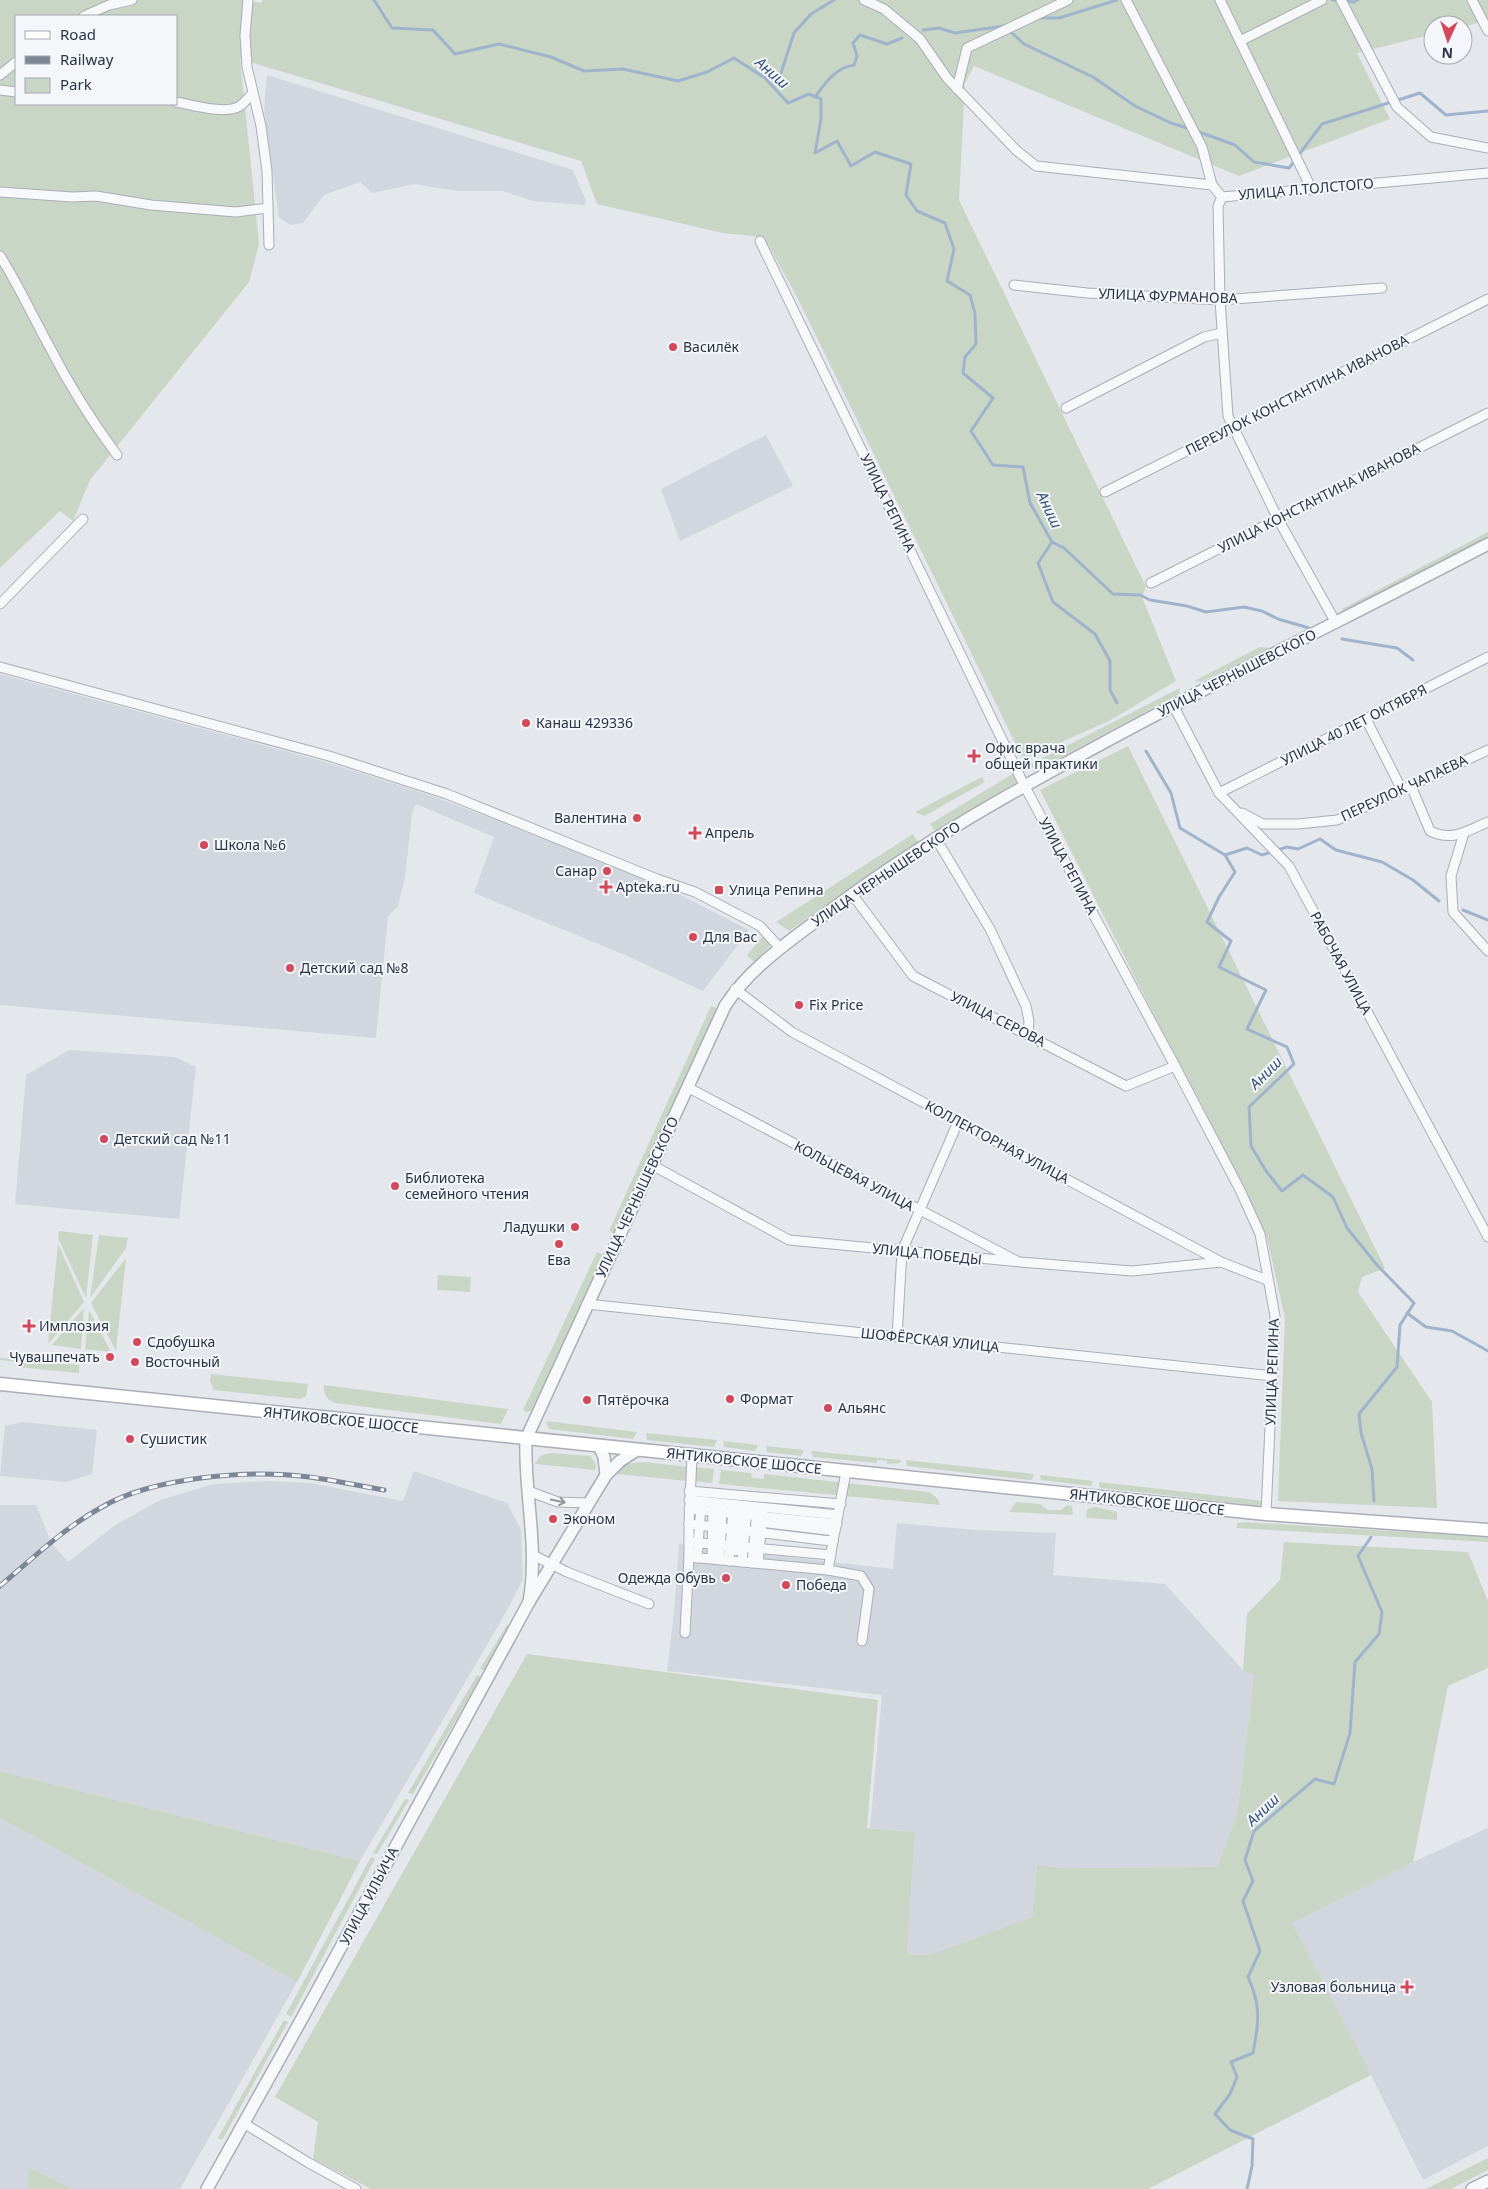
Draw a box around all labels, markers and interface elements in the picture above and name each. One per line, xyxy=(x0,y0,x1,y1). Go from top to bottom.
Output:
legend xyxy=(15,15,178,105)
north arrow xyxy=(1423,15,1473,65)
text: Road xyxy=(60,24,96,44)
text: N xyxy=(1441,44,1453,63)
text: Railway xyxy=(60,49,114,69)
water label: Аниш xyxy=(751,51,794,92)
text: Park xyxy=(60,74,92,94)
street label: УЛИЦА Л.ТОЛСТОГО xyxy=(1237,173,1374,204)
street label: УЛИЦА ФУРМАНОВА xyxy=(1098,284,1238,307)
street label: ПЕРЕУЛОК КОНСТАНТИНА ИВАНОВА xyxy=(1182,330,1412,459)
place label: Василёк xyxy=(683,337,739,356)
marker: Василёк xyxy=(667,341,679,353)
street label: УЛИЦА КОНСТАНТИНА ИВАНОВА xyxy=(1215,438,1423,557)
street label: УЛИЦА РЕПИНА xyxy=(856,450,920,555)
water label: Аниш xyxy=(1032,487,1067,531)
street label: УЛИЦА ЧЕРНЫШЕВСКОГО xyxy=(1154,624,1319,721)
street label: УЛИЦА 40 ЛЕТ ОКТЯБРЯ xyxy=(1278,679,1430,770)
place label: Канаш 429336 xyxy=(536,713,633,732)
marker: Канаш 429336 xyxy=(520,717,532,729)
place label: Офис врача общей практики xyxy=(985,738,1098,773)
marker: Офис врача общей практики xyxy=(967,749,981,763)
street label: ПЕРЕУЛОК ЧАПАЕВА xyxy=(1337,750,1470,825)
place label: Валентина xyxy=(554,808,627,827)
marker: Валентина xyxy=(631,812,643,824)
street label: УЛИЦА РЕПИНА xyxy=(1035,814,1102,918)
street label: УЛИЦА ЧЕРНЫШЕВСКОГО xyxy=(808,817,964,931)
place label: Апрель xyxy=(705,823,755,842)
marker: Апрель xyxy=(689,827,701,839)
place label: Школа №6 xyxy=(214,835,286,854)
marker: Школа №6 xyxy=(198,839,210,851)
place label: Санар xyxy=(555,861,597,880)
marker: Санар xyxy=(601,865,613,877)
place label: Apteka.ru xyxy=(616,877,680,896)
place label: Улица Репина xyxy=(729,880,823,899)
marker: Apteka.ru xyxy=(600,881,612,893)
marker: Улица Репина xyxy=(713,884,725,896)
street label: РАБОЧАЯ УЛИЦА xyxy=(1306,908,1377,1018)
place label: Для Вас xyxy=(703,927,757,946)
marker: Для Вас xyxy=(687,931,699,943)
place label: Детский сад №8 xyxy=(300,958,409,977)
marker: Детский сад №8 xyxy=(284,962,296,974)
street label: УЛИЦА СЕРОВА xyxy=(947,986,1049,1051)
place label: Fix Price xyxy=(809,995,864,1014)
marker: Fix Price xyxy=(793,999,805,1011)
water label: Аниш xyxy=(1244,1052,1286,1094)
street label: КОЛЛЕКТОРНАЯ УЛИЦА xyxy=(922,1095,1073,1188)
street label: УЛИЦА ЧЕРНЫШЕВСКОГО xyxy=(591,1113,682,1280)
place label: Детский сад №11 xyxy=(114,1129,231,1148)
marker: Детский сад №11 xyxy=(98,1133,110,1145)
street label: КОЛЬЦЕВАЯ УЛИЦА xyxy=(791,1136,917,1215)
place label: Библиотека семейного чтения xyxy=(405,1168,529,1203)
marker: Библиотека семейного чтения xyxy=(389,1180,401,1192)
place label: Ладушки xyxy=(503,1217,565,1236)
marker: Ладушки xyxy=(569,1221,581,1233)
marker: Ева xyxy=(553,1238,565,1250)
street label: УЛИЦА ПОБЕДЫ xyxy=(871,1238,983,1269)
place label: Ева xyxy=(547,1250,571,1269)
place label: Имплозия xyxy=(39,1316,109,1335)
street label: УЛИЦА РЕПИНА xyxy=(1260,1318,1283,1426)
marker: Имплозия xyxy=(23,1320,35,1332)
street label: ШОФЁРСКАЯ УЛИЦА xyxy=(860,1323,1000,1356)
place label: Сдобушка xyxy=(147,1332,215,1351)
marker: Сдобушка xyxy=(131,1336,143,1348)
place label: Чувашпечать xyxy=(9,1347,100,1366)
marker: Чувашпечать xyxy=(104,1351,116,1363)
place label: Восточный xyxy=(145,1352,220,1371)
marker: Восточный xyxy=(129,1356,141,1368)
place label: Формат xyxy=(740,1389,794,1408)
place label: Пятёрочка xyxy=(597,1390,669,1409)
marker: Формат xyxy=(724,1393,736,1405)
marker: Пятёрочка xyxy=(581,1394,593,1406)
place label: Альянс xyxy=(838,1398,886,1417)
street label: ЯНТИКОВСКОЕ ШОССЕ xyxy=(262,1402,420,1437)
marker: Альянс xyxy=(822,1402,834,1414)
place label: Сушистик xyxy=(140,1429,207,1448)
marker: Сушистик xyxy=(124,1433,136,1445)
street label: ЯНТИКОВСКОЕ ШОССЕ xyxy=(665,1443,823,1478)
street label: ЯНТИКОВСКОЕ ШОССЕ xyxy=(1068,1484,1226,1519)
one-way arrow xyxy=(549,1497,565,1506)
place label: Эконом xyxy=(563,1509,615,1528)
marker: Эконом xyxy=(547,1513,559,1525)
place label: Одежда Обувь xyxy=(618,1568,716,1587)
marker: Одежда Обувь xyxy=(720,1572,732,1584)
place label: Победа xyxy=(796,1575,847,1594)
marker: Победа xyxy=(780,1579,792,1591)
water label: Аниш xyxy=(1241,1789,1283,1831)
street label: УЛИЦА ИЛЬИЧА xyxy=(335,1843,402,1948)
place label: Узловая больница xyxy=(1271,1977,1396,1996)
marker: Узловая больница xyxy=(1400,1980,1414,1994)

